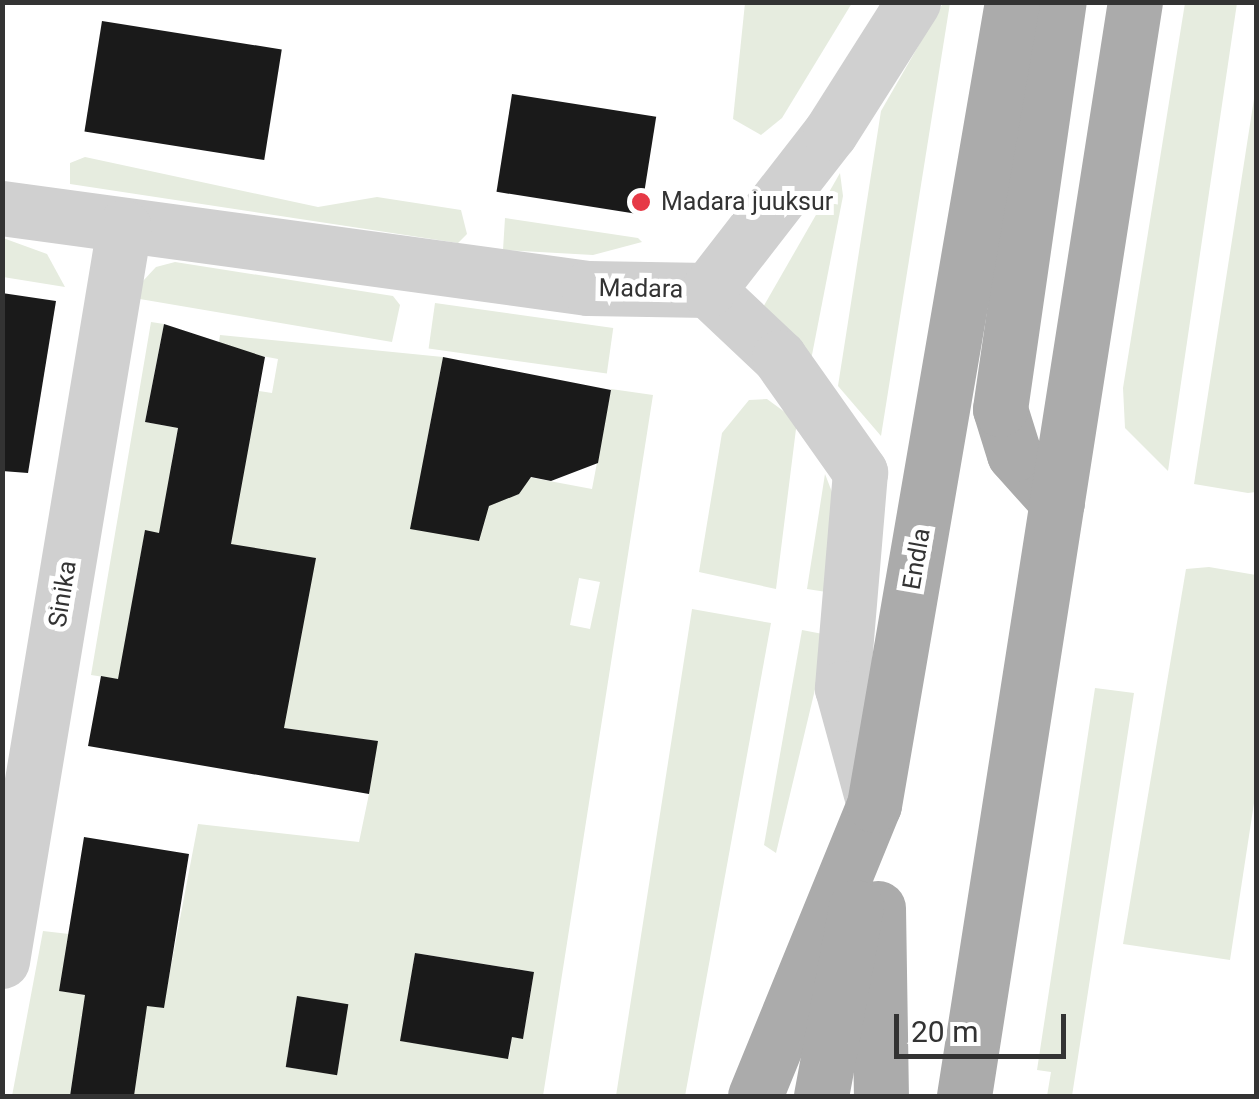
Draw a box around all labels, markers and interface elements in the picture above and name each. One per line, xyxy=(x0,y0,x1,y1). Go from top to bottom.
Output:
place label: Madara juuksur xyxy=(661,187,833,217)
marker: Madara juuksur xyxy=(630,191,652,213)
street label: Madara xyxy=(598,273,684,305)
street label: Endla xyxy=(897,526,937,592)
street label: Sinika xyxy=(43,559,83,629)
scale bar xyxy=(899,994,1072,1056)
text: 20 m xyxy=(911,1014,978,1049)

